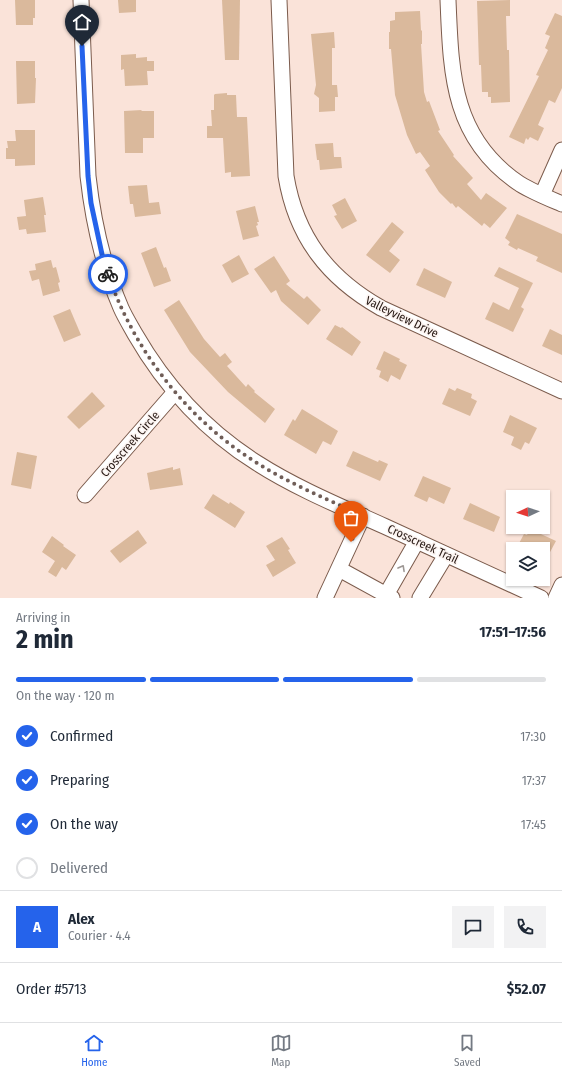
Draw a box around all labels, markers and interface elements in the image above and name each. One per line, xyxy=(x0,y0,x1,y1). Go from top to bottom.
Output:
pin xyxy=(65,5,99,46)
icon: home xyxy=(71,11,93,33)
courier xyxy=(88,254,128,294)
icon: bike xyxy=(97,263,119,285)
street label: Valleyview Drive xyxy=(363,293,441,341)
street label: Crosscreek Circle xyxy=(98,408,162,480)
north arrow xyxy=(506,490,550,534)
map controls xyxy=(506,490,550,586)
pin xyxy=(334,501,368,542)
icon: bag xyxy=(340,507,362,529)
street label: Crosscreek Trail xyxy=(385,521,461,567)
button: layers xyxy=(506,542,550,586)
one-way arrow xyxy=(397,565,404,572)
text: Arriving in xyxy=(16,610,70,625)
text: 17:51–17:56 xyxy=(479,623,546,641)
text: 2 min xyxy=(16,624,74,655)
text: On the way · 120 m xyxy=(16,688,114,703)
icon: check xyxy=(16,725,38,747)
text: Confirmed xyxy=(50,727,113,745)
text: 17:30 xyxy=(520,729,546,744)
icon: check xyxy=(16,769,38,791)
text: Preparing xyxy=(50,771,109,789)
text: 17:37 xyxy=(522,773,546,788)
icon: check xyxy=(16,813,38,835)
text: On the way xyxy=(50,815,118,833)
text: 17:45 xyxy=(521,817,546,832)
text: Delivered xyxy=(50,859,108,877)
button: chat xyxy=(452,906,494,948)
button: phone xyxy=(504,906,546,948)
text: Alex xyxy=(68,910,95,928)
text: A xyxy=(33,918,41,936)
text: Courier · 4.4 xyxy=(68,928,131,943)
text: Order #5713 xyxy=(16,980,87,998)
text: $52.07 xyxy=(507,980,546,998)
tab: Home xyxy=(81,1032,107,1069)
tab: Map xyxy=(270,1032,292,1069)
tab: Saved xyxy=(454,1032,481,1069)

